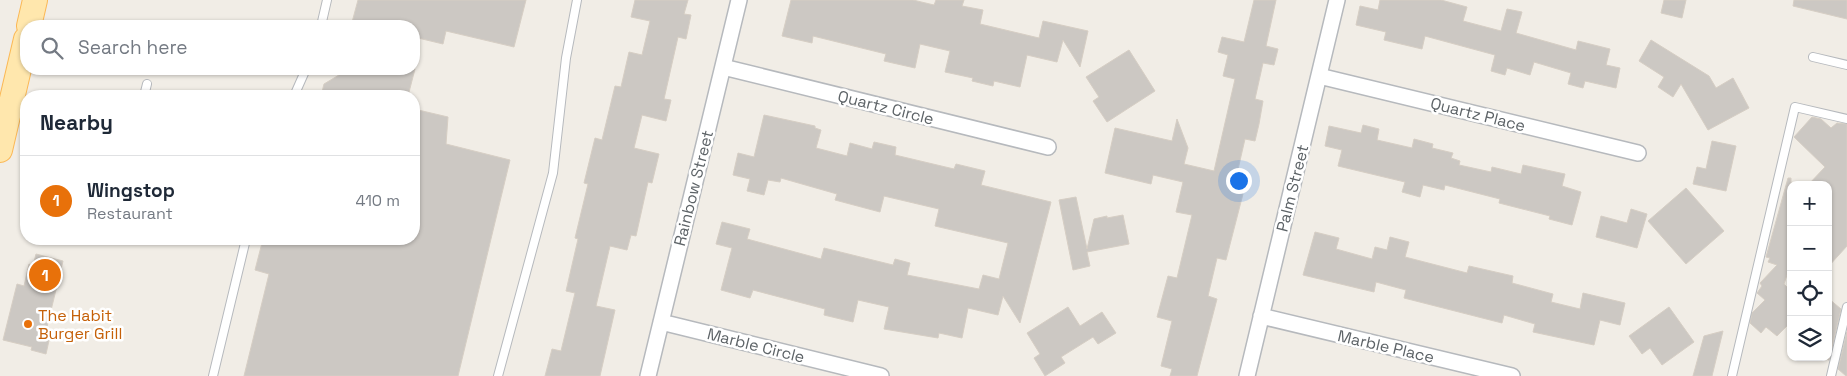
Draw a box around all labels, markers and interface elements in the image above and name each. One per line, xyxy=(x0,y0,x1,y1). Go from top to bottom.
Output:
search box xyxy=(20,20,420,75)
icon: search xyxy=(38,34,66,62)
text: Search here xyxy=(78,35,188,60)
street label: Quartz Circle xyxy=(836,85,936,130)
street label: Quartz Place xyxy=(1428,93,1528,136)
text: Nearby xyxy=(40,109,113,136)
street label: Rainbow Street xyxy=(669,128,718,248)
street label: Palm Street xyxy=(1271,142,1313,234)
your location xyxy=(1226,168,1252,194)
text: Wingstop xyxy=(87,178,175,203)
map controls xyxy=(1787,181,1832,361)
button: + xyxy=(1787,181,1832,226)
text: 1 xyxy=(52,190,60,211)
text: 410 m xyxy=(356,190,400,211)
text: Restaurant xyxy=(87,203,173,224)
button: − xyxy=(1787,226,1832,271)
pin: 1 xyxy=(29,256,61,294)
button: locate xyxy=(1787,271,1832,316)
place label: The Habit Burger Grill xyxy=(38,305,122,344)
button: layers xyxy=(1787,316,1832,361)
marker: The Habit Burger Grill xyxy=(22,318,34,330)
street label: Marble Circle xyxy=(705,323,807,368)
street label: Marble Place xyxy=(1336,325,1436,368)

